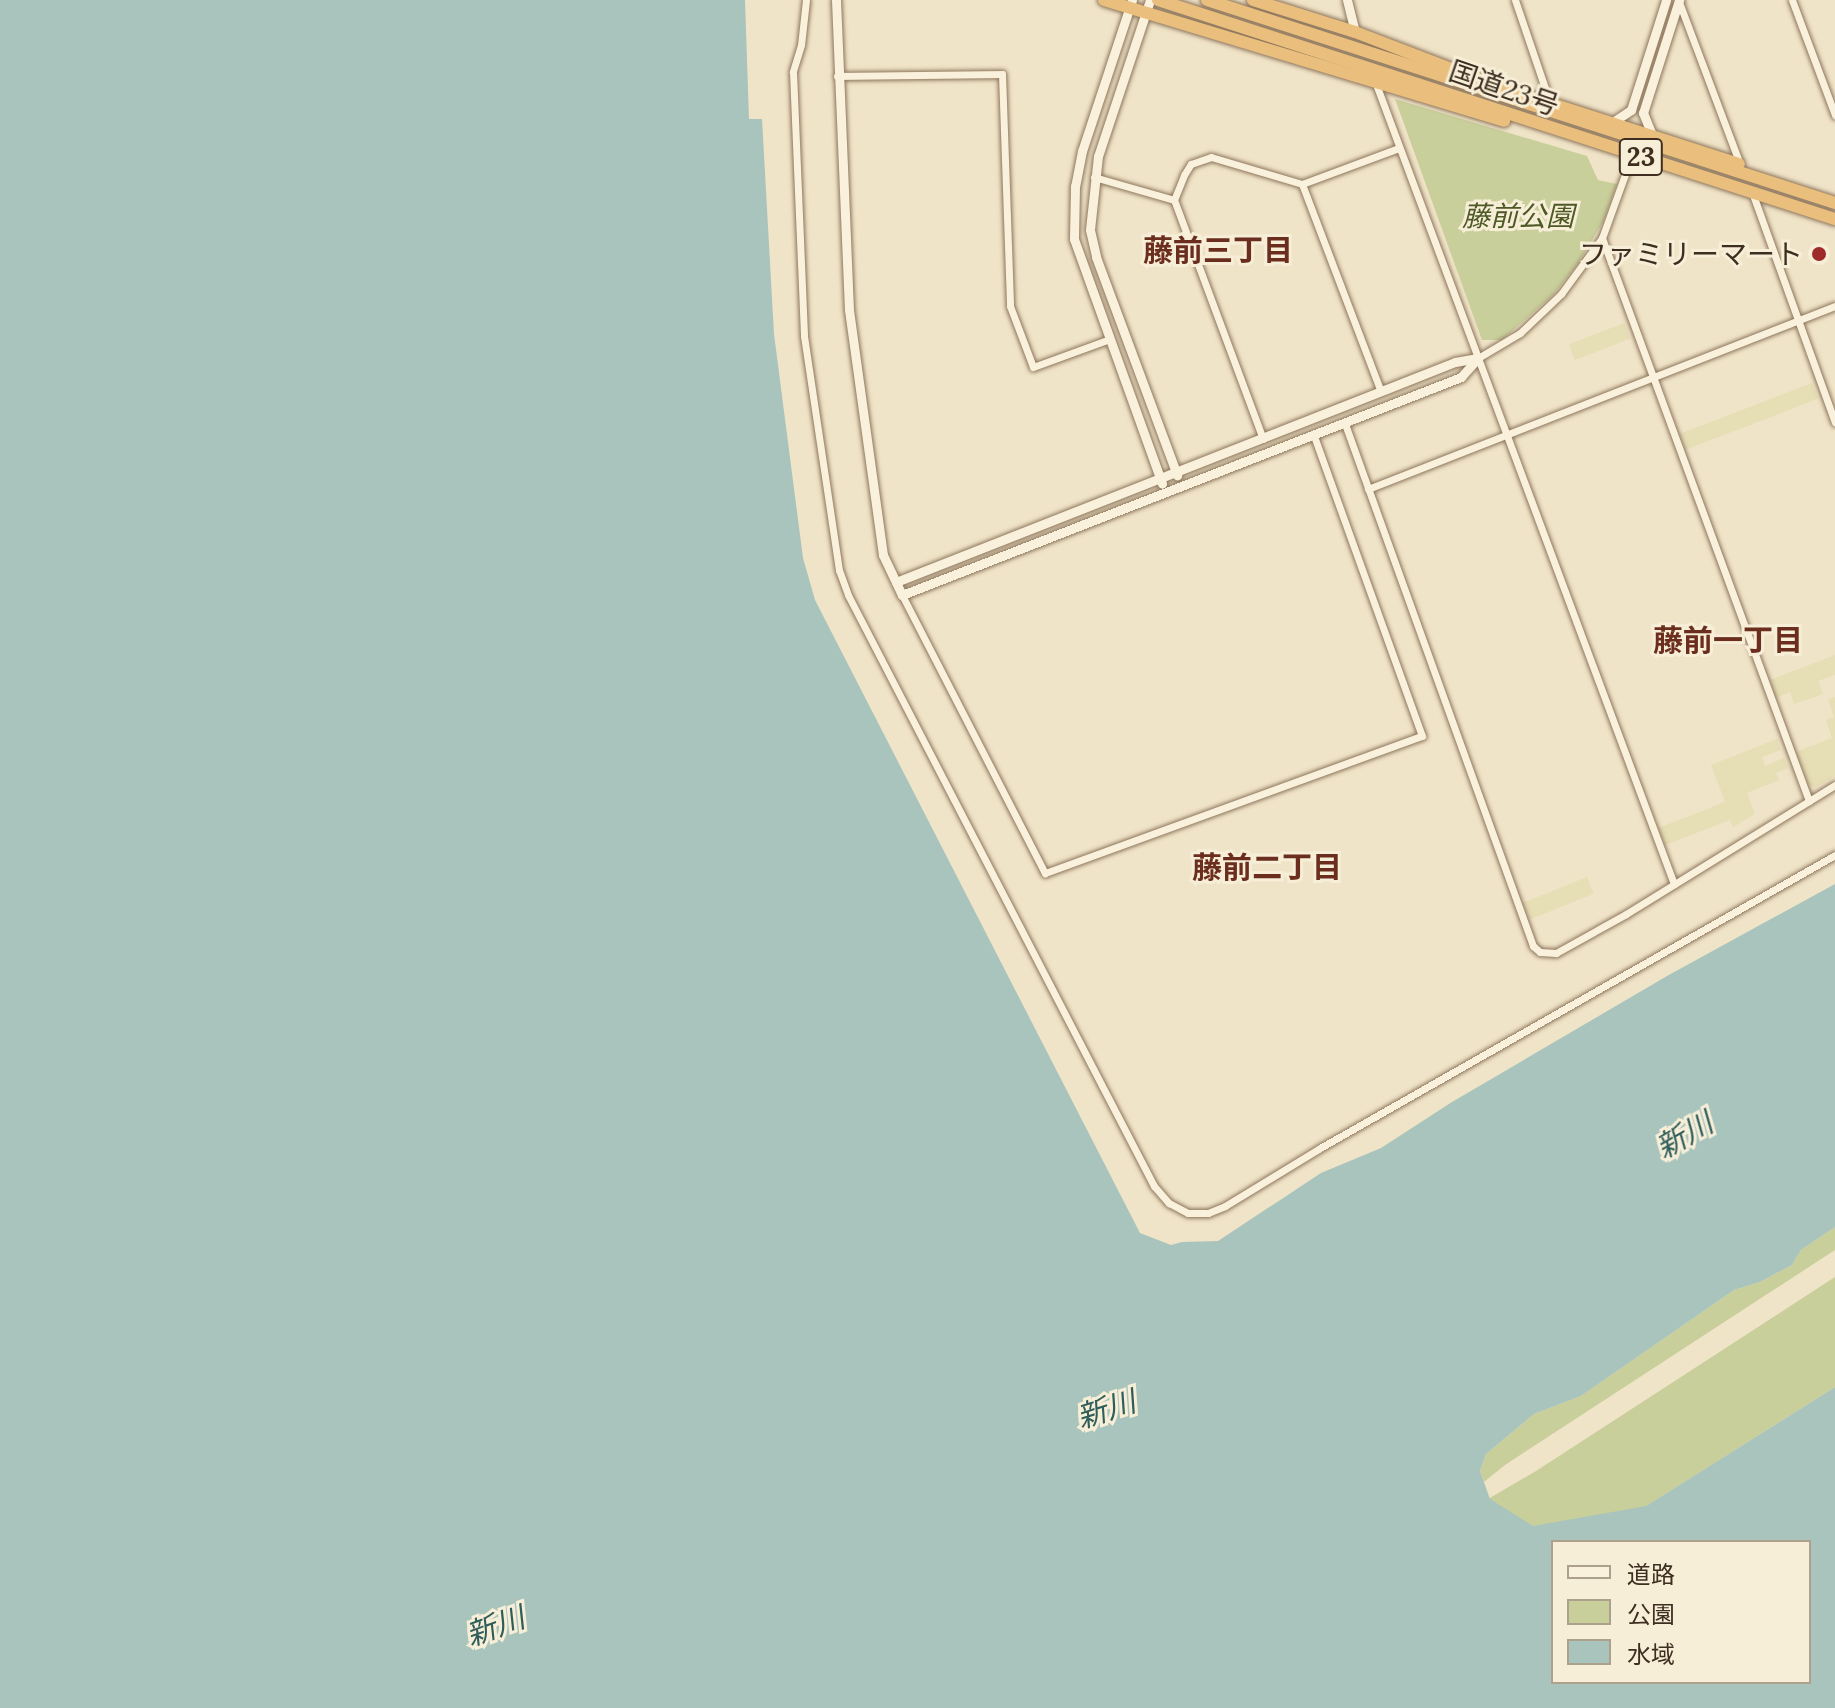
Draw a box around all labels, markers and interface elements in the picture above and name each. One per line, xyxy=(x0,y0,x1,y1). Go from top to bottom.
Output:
street label: 国道23号 xyxy=(1445,54,1563,122)
road number: 23 xyxy=(1617,135,1665,179)
park label: 藤前公園 xyxy=(1462,199,1574,233)
district label: 藤前三丁目 xyxy=(1143,232,1293,268)
place label: ファミリーマート xyxy=(1579,237,1803,271)
marker: ファミリーマート xyxy=(1810,245,1828,263)
district label: 藤前一丁目 xyxy=(1653,622,1803,658)
district label: 藤前二丁目 xyxy=(1192,849,1342,885)
water label: 新川 xyxy=(1649,1104,1719,1166)
water label: 新川 xyxy=(1072,1383,1140,1435)
legend xyxy=(1551,1540,1811,1684)
text: 道路 xyxy=(1627,1559,1675,1590)
water label: 新川 xyxy=(461,1599,529,1653)
text: 公園 xyxy=(1627,1599,1675,1630)
text: 水域 xyxy=(1627,1639,1675,1670)

